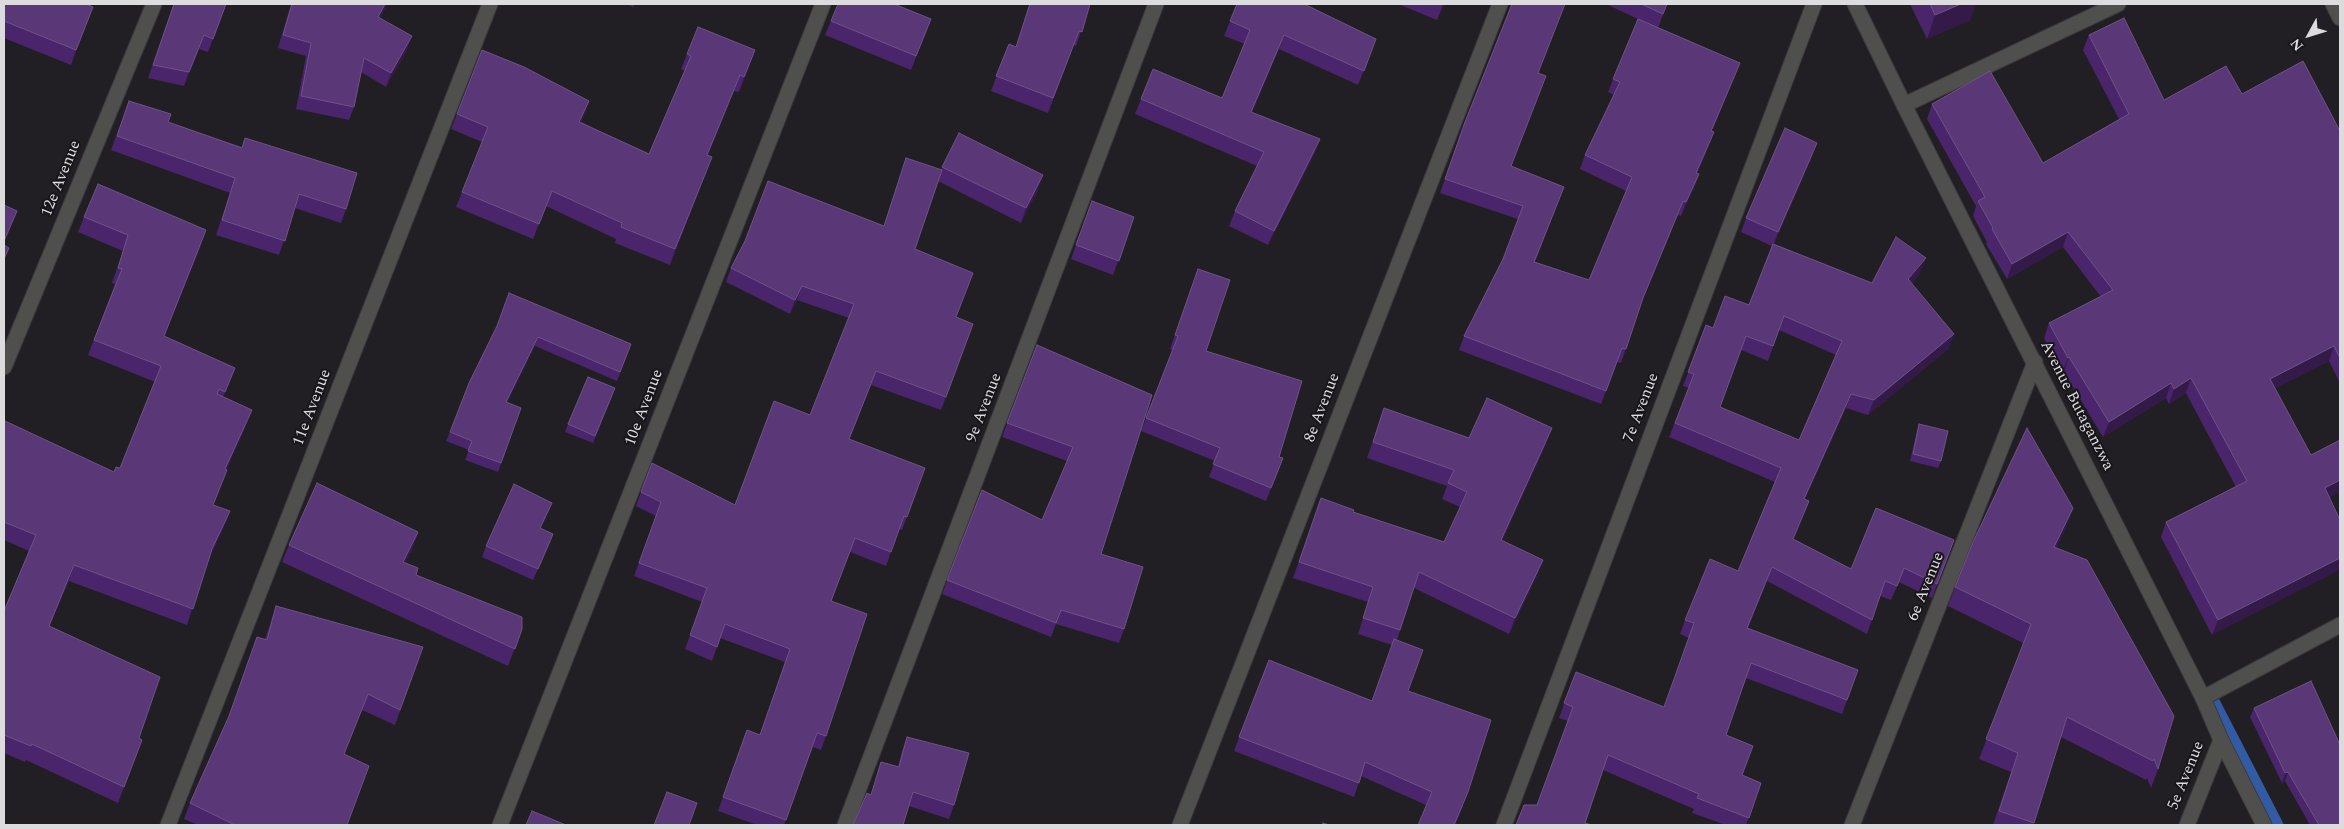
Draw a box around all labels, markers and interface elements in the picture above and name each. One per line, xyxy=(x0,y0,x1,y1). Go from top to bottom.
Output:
north arrow xyxy=(2284,10,2334,60)
text: N xyxy=(2285,34,2309,56)
street label: 12e Avenue xyxy=(38,138,86,220)
street label: Avenue Butaganzwa xyxy=(2035,338,2117,474)
street label: 11e Avenue xyxy=(290,367,336,449)
street label: 10e Avenue xyxy=(622,367,668,449)
street label: 9e Avenue xyxy=(963,371,1007,445)
street label: 8e Avenue xyxy=(1301,371,1345,445)
street label: 7e Avenue xyxy=(1620,371,1664,445)
street label: 6e Avenue xyxy=(1905,550,1949,624)
street label: 5e Avenue xyxy=(2165,739,2209,813)

